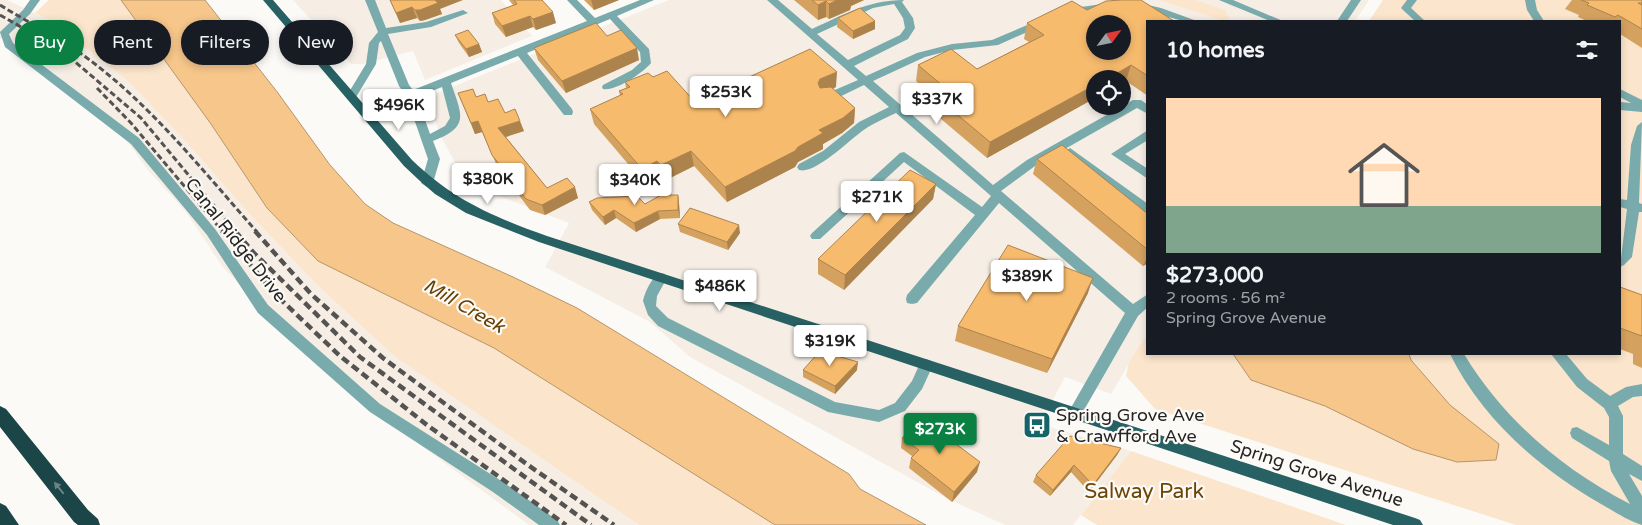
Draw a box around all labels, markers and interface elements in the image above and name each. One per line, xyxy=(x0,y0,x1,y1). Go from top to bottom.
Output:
north arrow xyxy=(1086,15,1131,60)
map controls xyxy=(1086,15,1131,115)
chip: Buy xyxy=(15,20,84,65)
chip: Rent xyxy=(94,20,171,65)
chip: Filters xyxy=(181,20,269,65)
chip: New xyxy=(279,20,353,65)
icon: filters xyxy=(1573,36,1601,64)
text: 10 homes xyxy=(1166,38,1265,63)
button: locate xyxy=(1086,70,1131,115)
pin: $253K xyxy=(691,76,761,118)
text: $253K xyxy=(701,82,751,102)
pin: $337K xyxy=(902,82,972,125)
pin: $496K xyxy=(364,88,434,131)
text: $337K xyxy=(912,89,962,109)
text: $496K xyxy=(374,95,424,115)
icon: home xyxy=(1339,130,1429,220)
pin: $380K xyxy=(453,162,523,205)
pin: $340K xyxy=(600,164,670,206)
text: $380K xyxy=(463,169,513,189)
text: $340K xyxy=(610,170,660,190)
street label: Canal Ridge Drive xyxy=(181,173,291,307)
pin: $271K xyxy=(842,180,912,223)
text: $271K xyxy=(852,187,902,207)
pin: $389K xyxy=(992,260,1062,302)
text: $273,000 xyxy=(1166,263,1264,288)
text: $389K xyxy=(1002,266,1052,286)
pin: $486K xyxy=(685,270,755,312)
water label: Mill Creek xyxy=(420,274,510,339)
text: $486K xyxy=(695,276,745,296)
text: 2 rooms · 56 m² xyxy=(1166,288,1285,308)
text: Spring Grove Avenue xyxy=(1166,308,1326,328)
pin: $319K xyxy=(795,324,865,367)
text: $319K xyxy=(805,331,855,351)
place label: Spring Grove Ave & Crawfford Ave xyxy=(1056,404,1204,447)
bus stop icon: Spring Grove Ave & Crawfford Ave xyxy=(1022,410,1052,440)
pin: $273K xyxy=(905,412,975,455)
text: $273K xyxy=(915,419,965,439)
street label: Spring Grove Avenue xyxy=(1228,435,1406,511)
park label: Salway Park xyxy=(1084,479,1204,504)
one-way arrow xyxy=(53,482,64,495)

